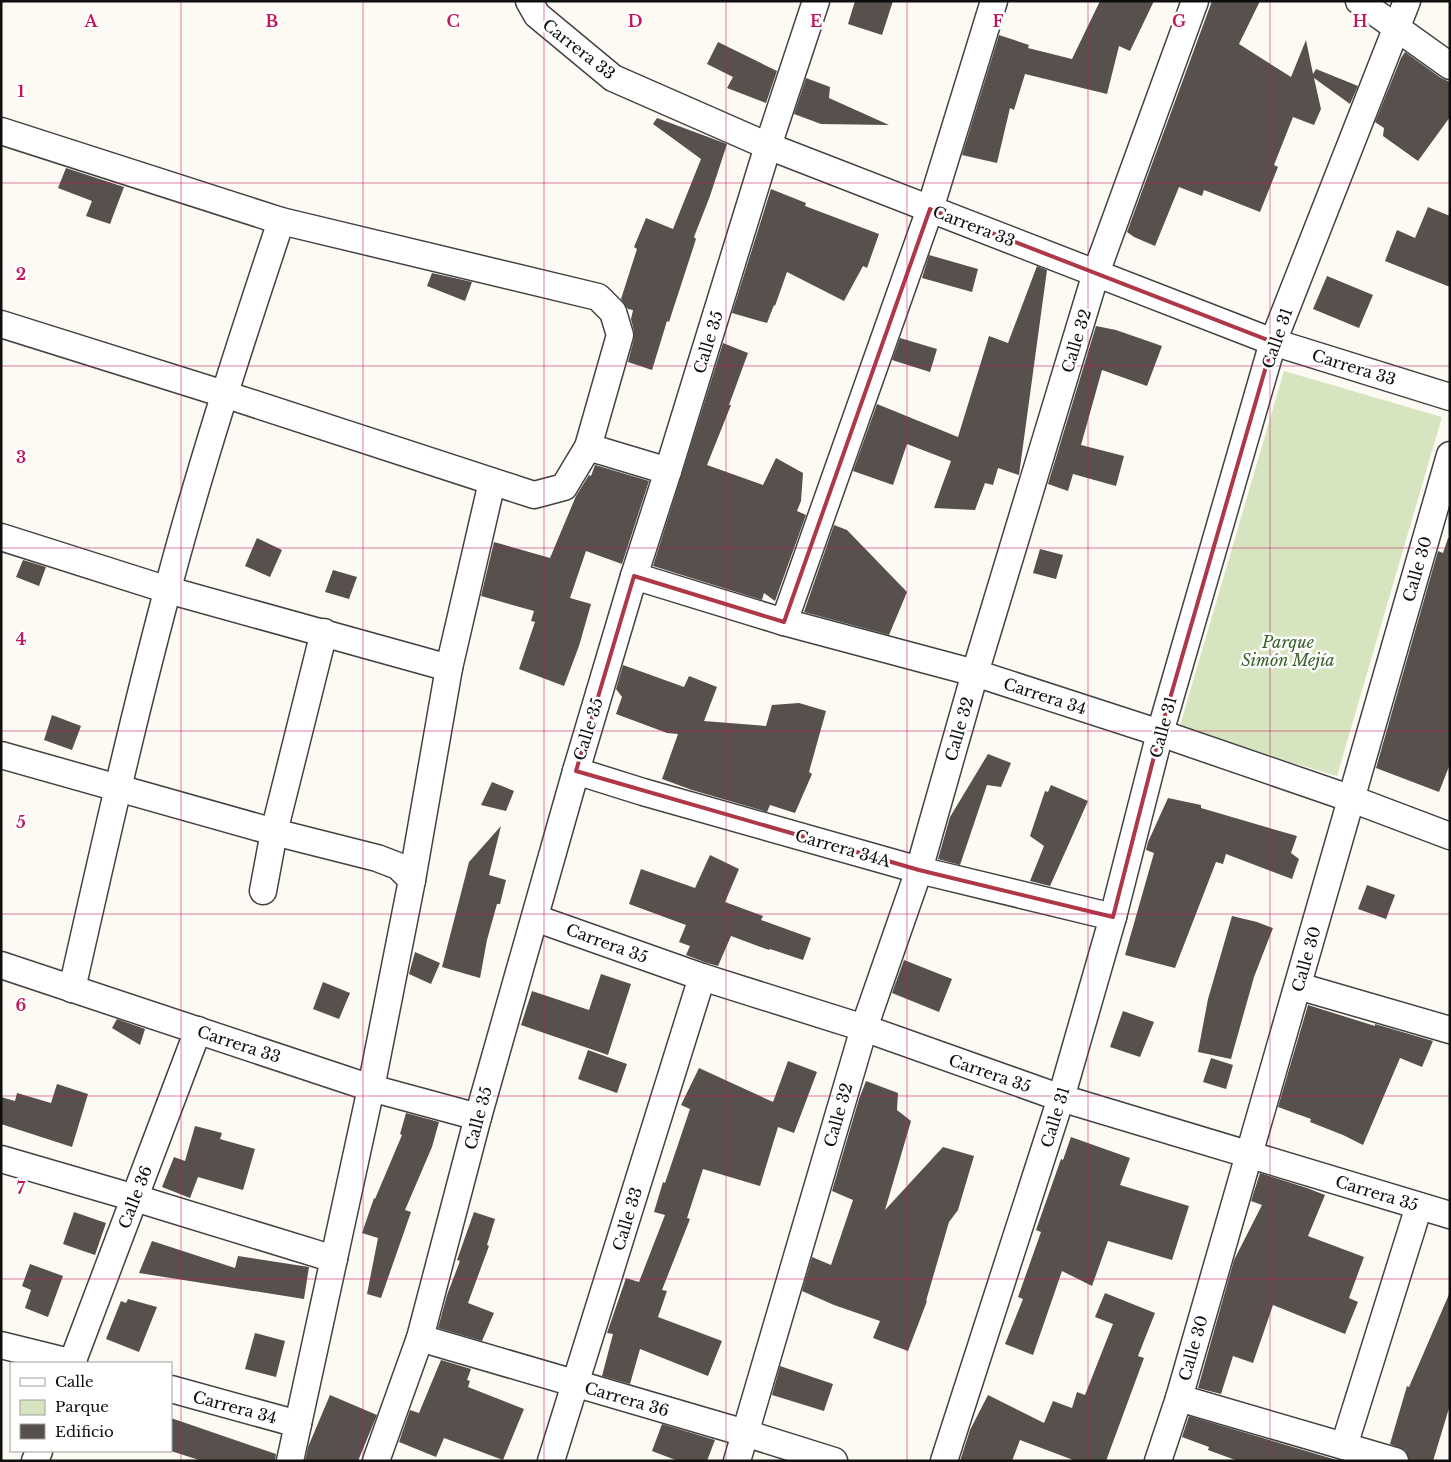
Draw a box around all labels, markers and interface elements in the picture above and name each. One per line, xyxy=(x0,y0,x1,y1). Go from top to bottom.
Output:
text: A xyxy=(84,11,99,31)
text: B xyxy=(266,11,279,31)
text: C xyxy=(446,11,460,31)
text: D xyxy=(628,11,642,31)
text: E xyxy=(810,11,822,31)
text: F xyxy=(992,11,1004,31)
text: G xyxy=(1172,11,1186,31)
text: H xyxy=(1352,11,1368,31)
street label: Carrera 33 xyxy=(539,14,619,84)
text: 1 xyxy=(18,81,25,101)
street label: Carrera 33 xyxy=(930,201,1018,251)
text: 2 xyxy=(16,264,26,284)
street label: Calle 31 xyxy=(1257,305,1297,371)
street label: Calle 32 xyxy=(1057,307,1095,375)
street label: Calle 35 xyxy=(689,308,727,376)
street label: Carrera 33 xyxy=(1310,345,1398,389)
text: 3 xyxy=(16,447,26,467)
street label: Calle 30 xyxy=(1398,534,1436,604)
text: 4 xyxy=(16,629,26,649)
park label: Parque Simón Mejía xyxy=(1241,632,1335,670)
street label: Carrera 34 xyxy=(1001,673,1089,719)
street label: Calle 31 xyxy=(1145,694,1181,760)
street label: Calle 35 xyxy=(569,695,607,763)
street label: Calle 32 xyxy=(940,695,978,763)
text: 5 xyxy=(16,812,26,832)
street label: Carrera 34A xyxy=(793,825,894,871)
street label: Carrera 35 xyxy=(563,919,651,967)
street label: Calle 30 xyxy=(1287,924,1325,994)
text: 6 xyxy=(16,995,27,1015)
street label: Carrera 33 xyxy=(195,1021,283,1067)
street label: Carrera 35 xyxy=(946,1050,1034,1096)
street label: Calle 32 xyxy=(819,1081,857,1149)
street label: Calle 35 xyxy=(460,1084,496,1152)
street label: Calle 31 xyxy=(1036,1084,1074,1150)
street label: Calle 36 xyxy=(114,1163,156,1231)
street label: Carrera 35 xyxy=(1333,1171,1421,1215)
text: 7 xyxy=(17,1178,26,1198)
street label: Calle 33 xyxy=(608,1185,646,1253)
street label: Calle 30 xyxy=(1174,1313,1212,1383)
legend xyxy=(10,1362,172,1452)
text: Calle xyxy=(55,1372,94,1391)
street label: Carrera 36 xyxy=(582,1377,672,1421)
street label: Carrera 34 xyxy=(191,1386,279,1428)
text: Parque xyxy=(55,1397,109,1416)
text: Edificio xyxy=(55,1422,114,1441)

